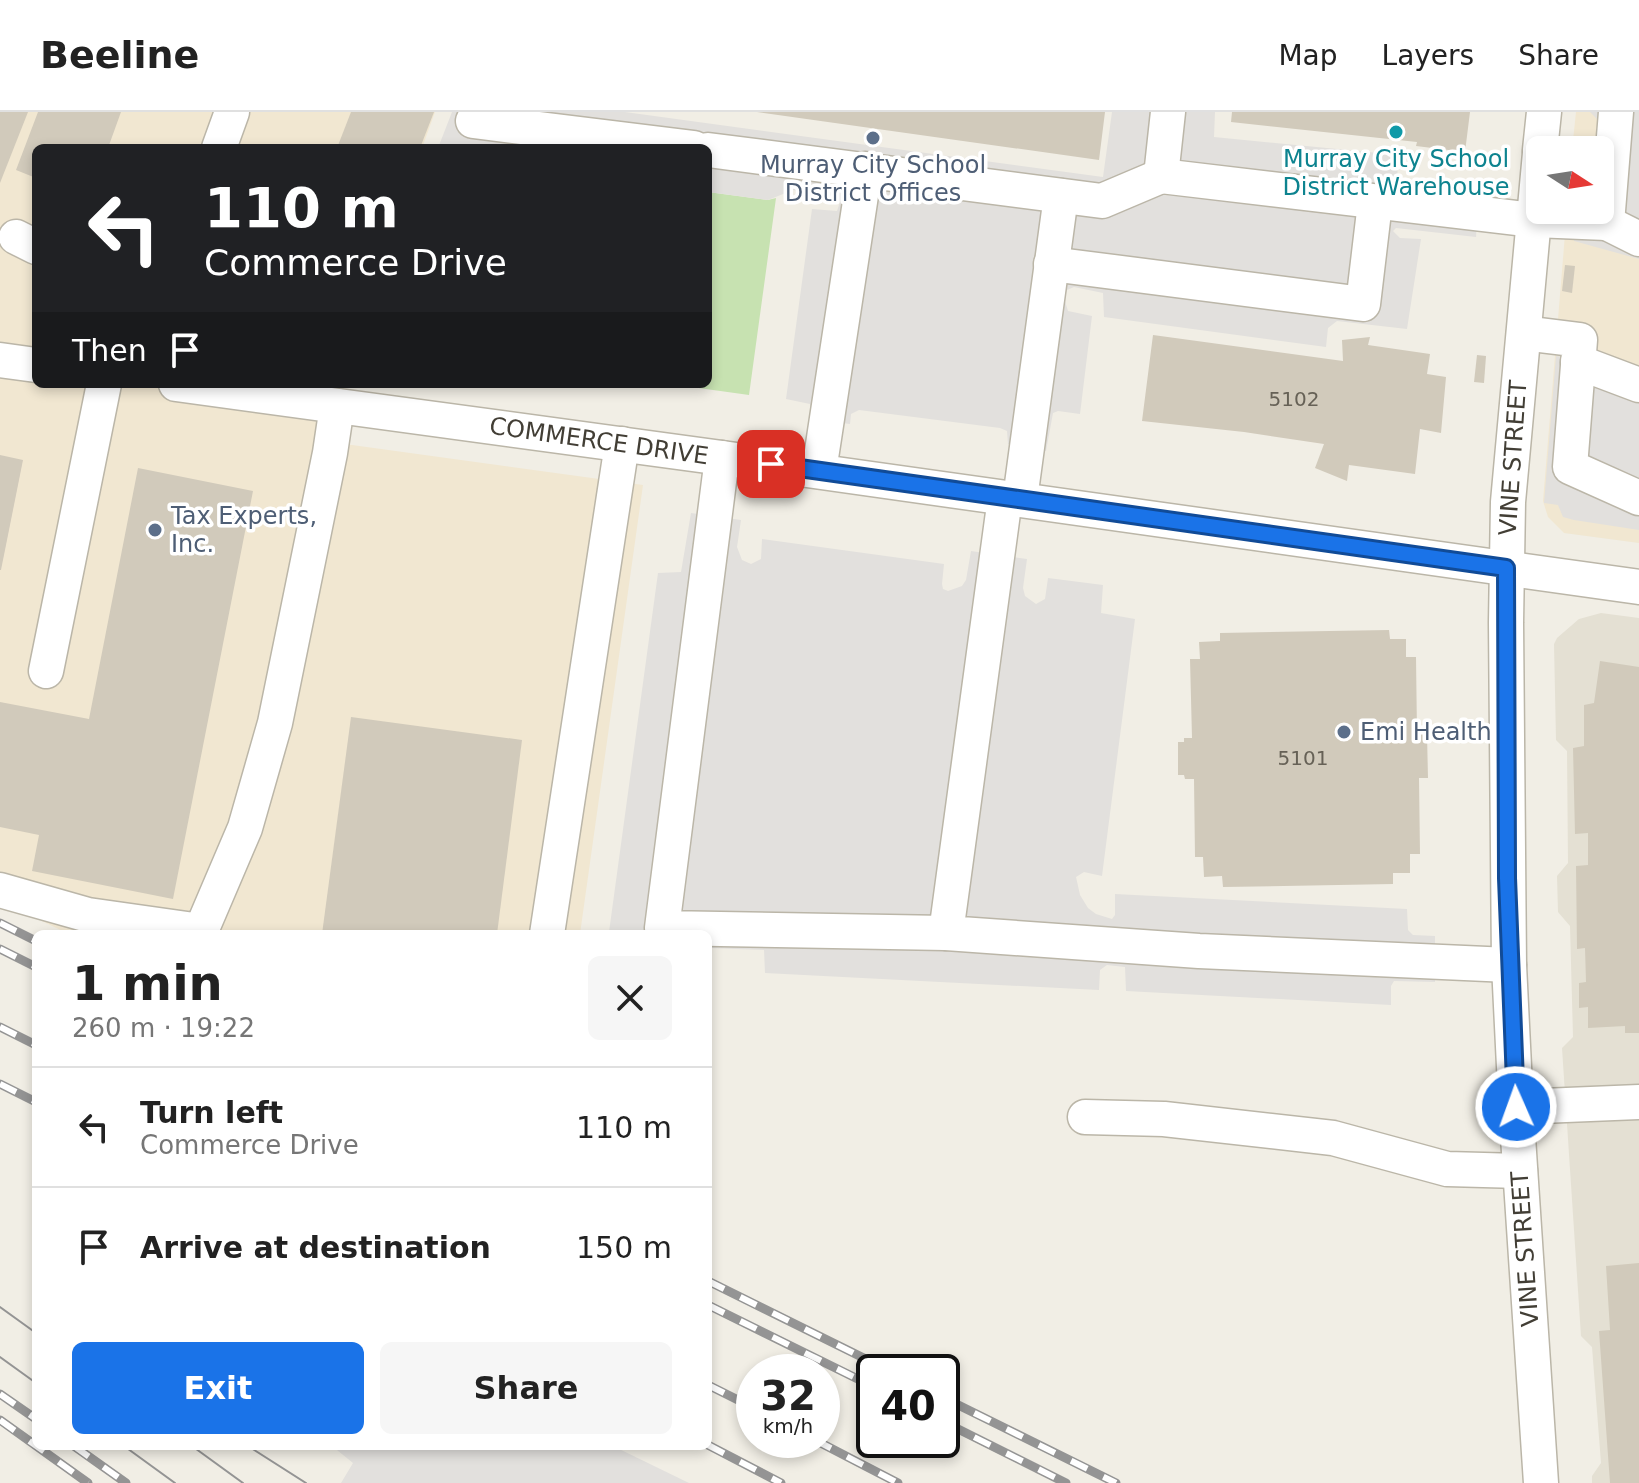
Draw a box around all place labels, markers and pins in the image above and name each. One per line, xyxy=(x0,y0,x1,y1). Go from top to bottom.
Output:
marker: Murray City School District Warehouse xyxy=(1387,123,1405,141)
marker: Murray City School District Offices xyxy=(864,129,882,147)
place label: Murray City School District Warehouse xyxy=(1282,145,1510,201)
place label: Murray City School District Offices xyxy=(760,151,986,207)
pin xyxy=(737,430,805,498)
place label: Tax Experts, Inc. xyxy=(170,502,317,558)
marker: Tax Experts, Inc. xyxy=(146,521,164,539)
place label: Emi Health xyxy=(1360,718,1492,746)
marker: Emi Health xyxy=(1335,723,1353,741)

